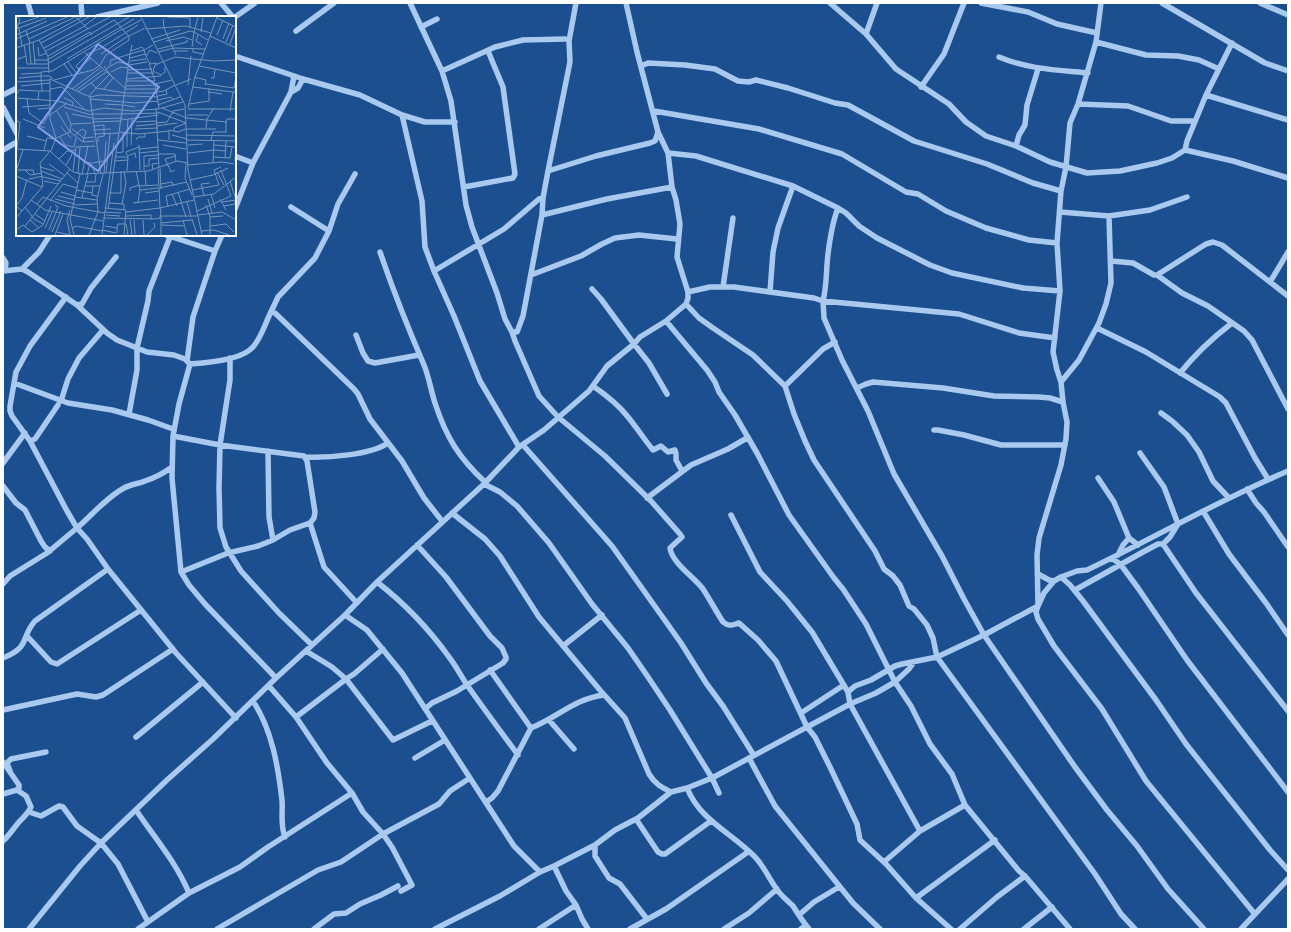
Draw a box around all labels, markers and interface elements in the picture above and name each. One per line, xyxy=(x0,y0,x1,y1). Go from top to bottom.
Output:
inset map xyxy=(16,16,236,236)

